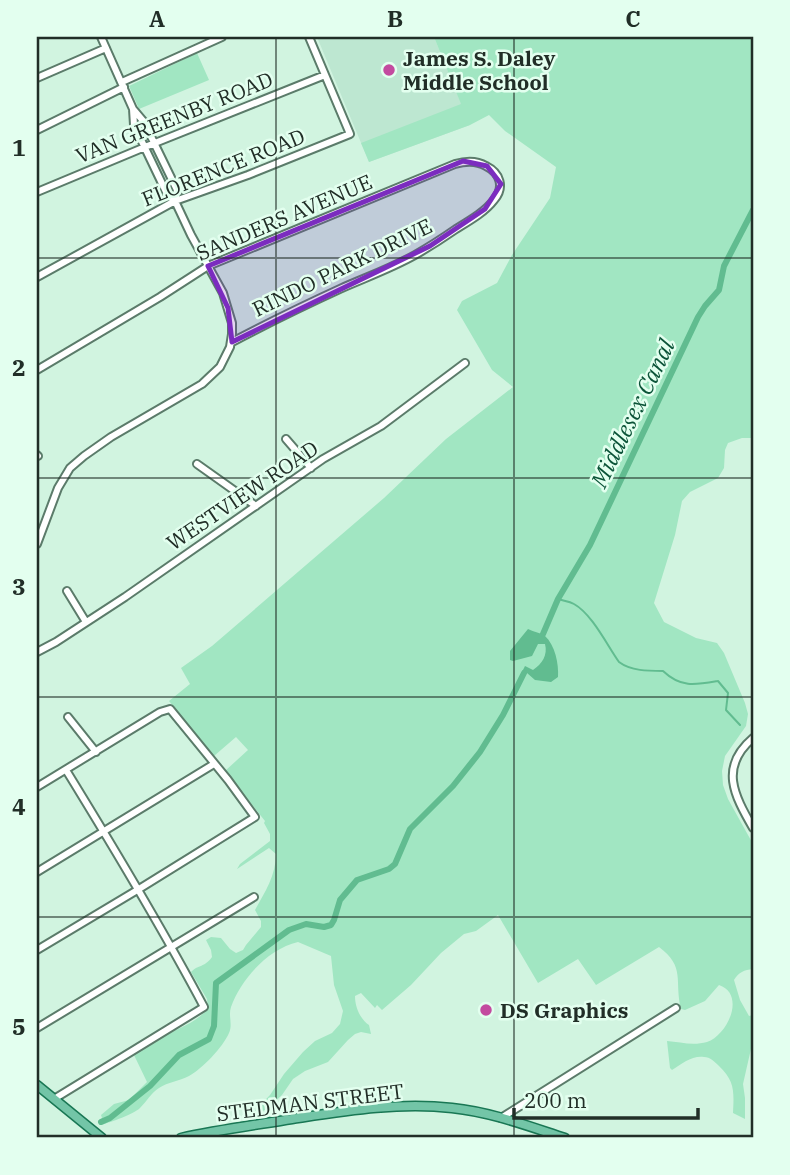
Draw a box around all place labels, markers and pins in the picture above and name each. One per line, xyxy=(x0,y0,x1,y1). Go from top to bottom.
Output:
place label: James S. Daley Middle School xyxy=(403,44,555,96)
marker: James S. Daley Middle School xyxy=(381,62,397,78)
place label: DS Graphics xyxy=(500,996,628,1024)
marker: DS Graphics xyxy=(478,1002,494,1018)

